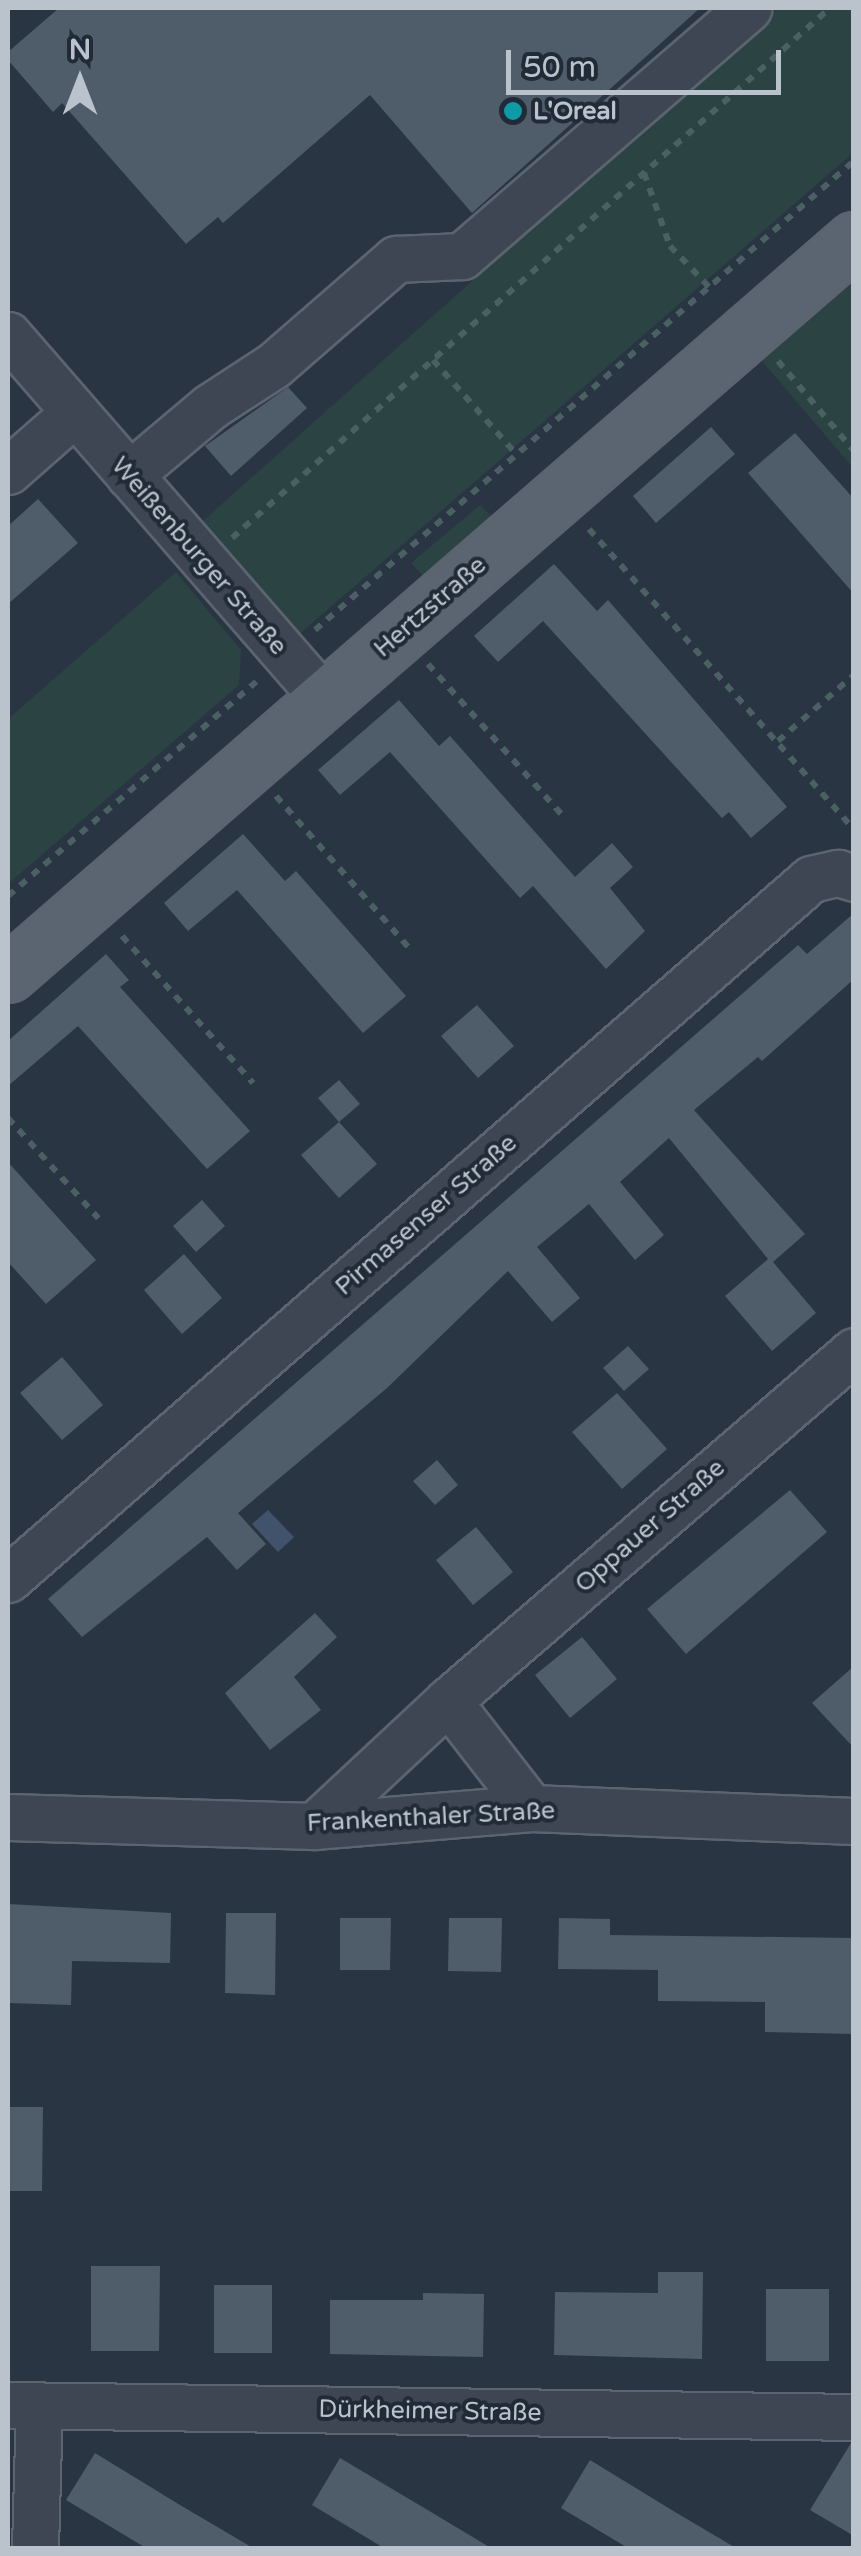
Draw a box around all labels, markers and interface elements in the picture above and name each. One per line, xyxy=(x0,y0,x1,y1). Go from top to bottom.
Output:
north arrow xyxy=(30,30,130,130)
scale bar xyxy=(511,30,786,92)
text: N xyxy=(69,33,91,67)
text: 50 m xyxy=(523,49,596,86)
place label: L'Oreal xyxy=(533,96,617,126)
marker: L'Oreal xyxy=(502,100,524,122)
street label: Weißenburger Straße xyxy=(105,451,293,661)
street label: Hertzstraße xyxy=(368,550,492,664)
street label: Pirmasenser Straße xyxy=(329,1128,523,1302)
street label: Oppauer Straße xyxy=(569,1453,731,1599)
street label: Frankenthaler Straße xyxy=(306,1796,556,1838)
street label: Dürkheimer Straße xyxy=(318,2394,542,2428)

